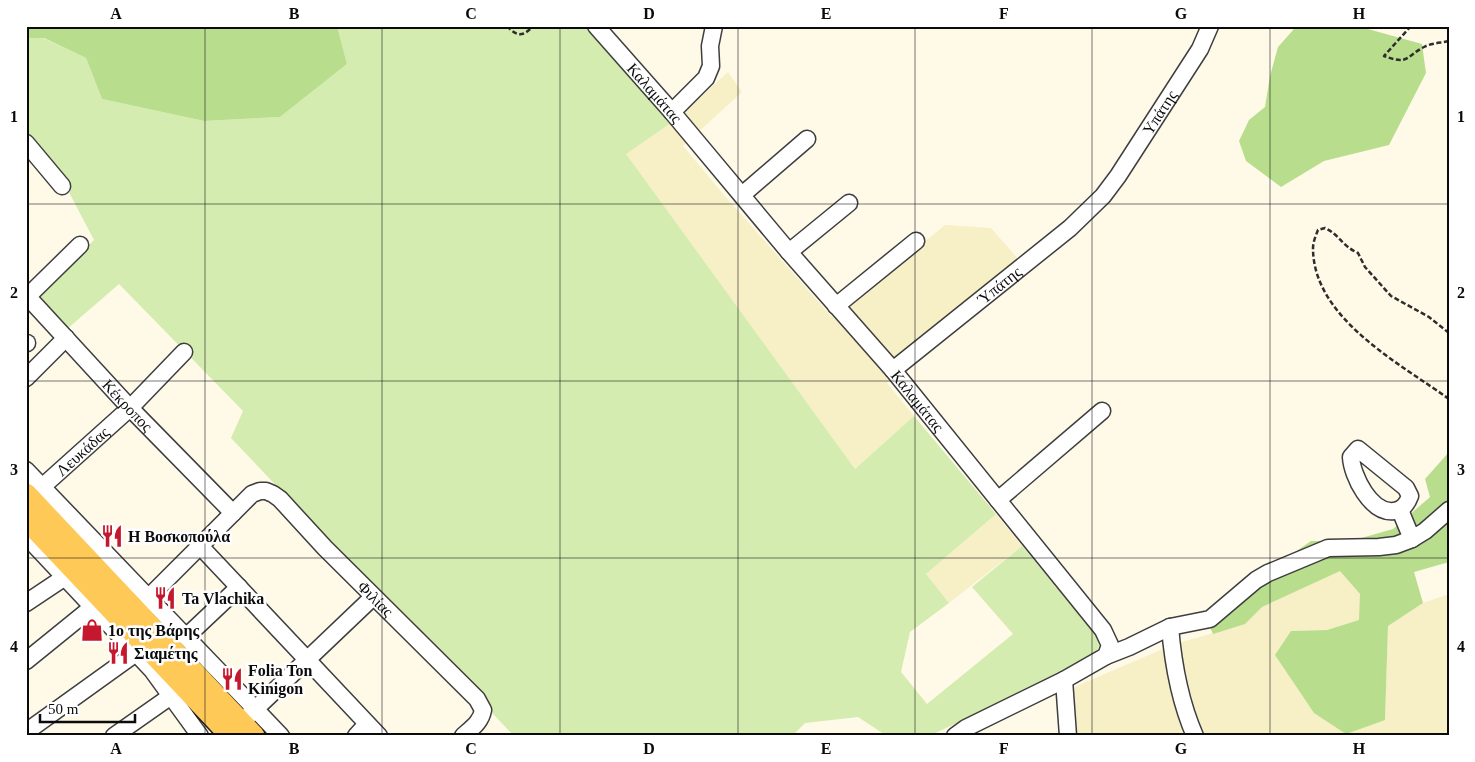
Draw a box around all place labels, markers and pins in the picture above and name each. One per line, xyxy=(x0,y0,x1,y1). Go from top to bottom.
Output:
restaurant icon: Η Βοσκοπούλα xyxy=(99,523,125,549)
place label: Η Βοσκοπούλα xyxy=(128,528,230,545)
restaurant icon: Ta Vlachika xyxy=(152,585,178,611)
place label: Ta Vlachika xyxy=(182,590,264,607)
shop icon: 1ο της Βάρης xyxy=(79,617,105,643)
place label: 1ο της Βάρης xyxy=(108,622,199,640)
restaurant icon: Σιαμέτης xyxy=(105,640,131,666)
place label: Σιαμέτης xyxy=(134,645,198,663)
place label: Folia Ton Kinigon xyxy=(248,662,313,698)
restaurant icon: Folia Ton Kinigon xyxy=(219,666,245,692)

